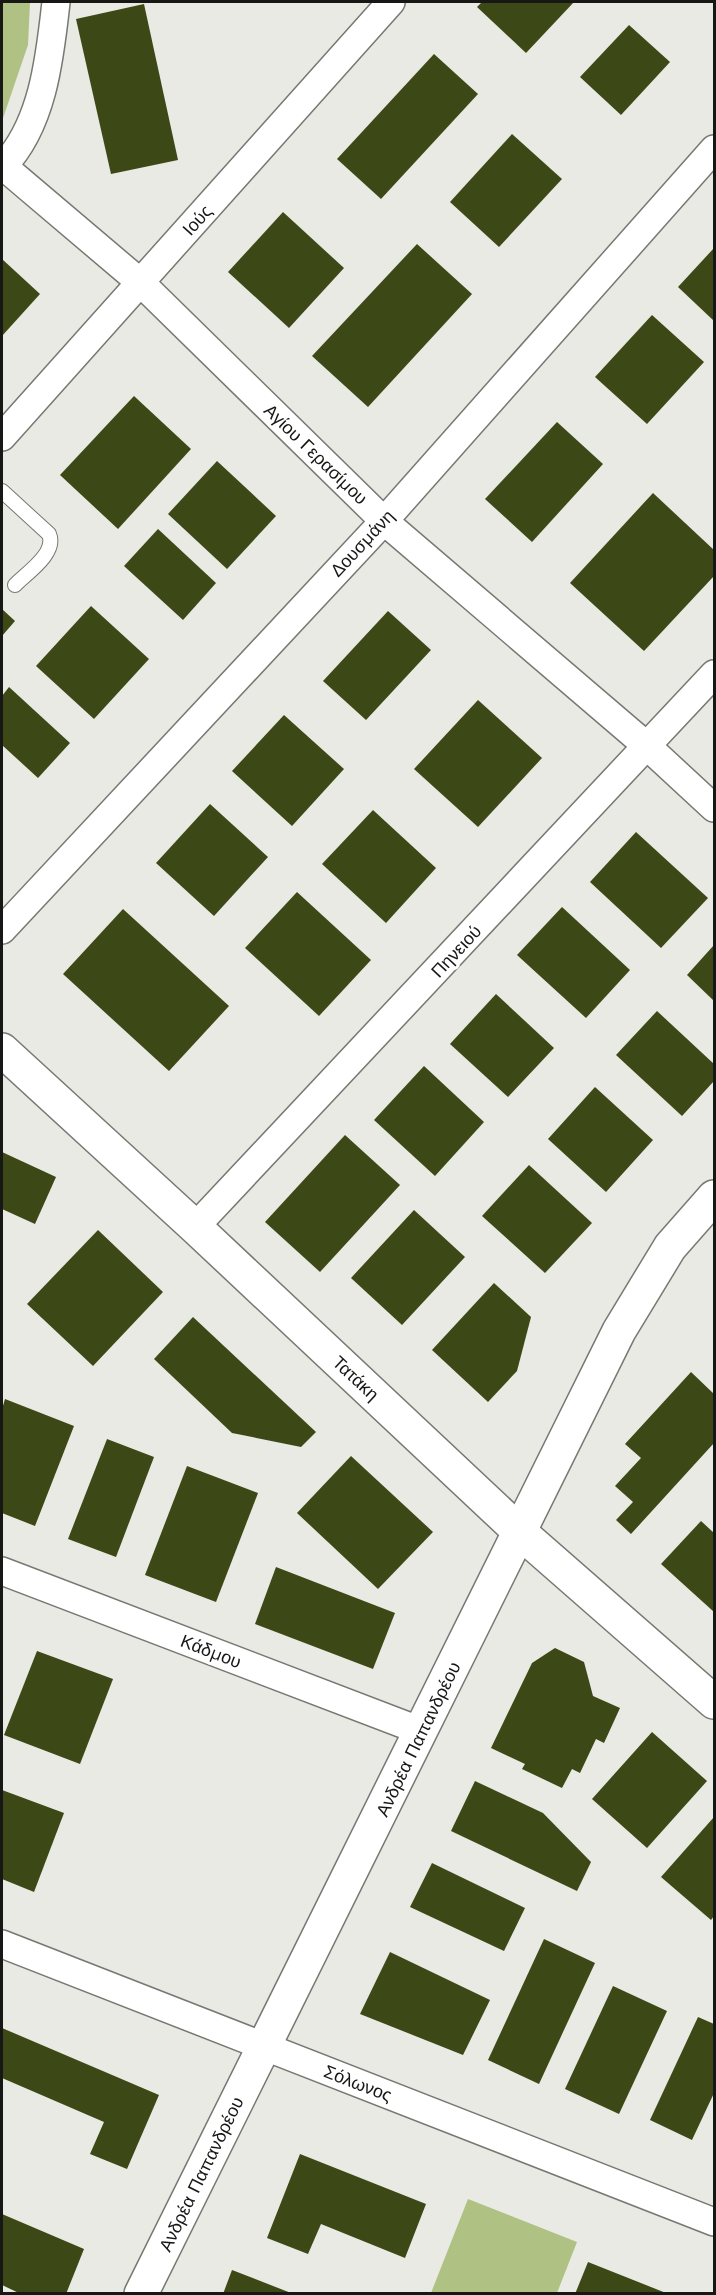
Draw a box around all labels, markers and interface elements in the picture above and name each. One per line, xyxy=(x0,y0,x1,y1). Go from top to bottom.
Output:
street label: Ιούς xyxy=(178,200,216,239)
street label: Αγίου Γερασίμου xyxy=(260,399,372,509)
street label: Δουσμάνη xyxy=(326,505,398,581)
street label: Πηνειού xyxy=(427,920,485,982)
street label: Τατάκη xyxy=(328,1351,384,1405)
street label: Κάδμου xyxy=(178,1630,244,1672)
street label: Ανδρέα Παπανδρέου xyxy=(371,1658,465,1820)
street label: Σόλωνος xyxy=(321,2060,395,2106)
street label: Ανδρέα Παπανδρέου xyxy=(154,2093,248,2255)

